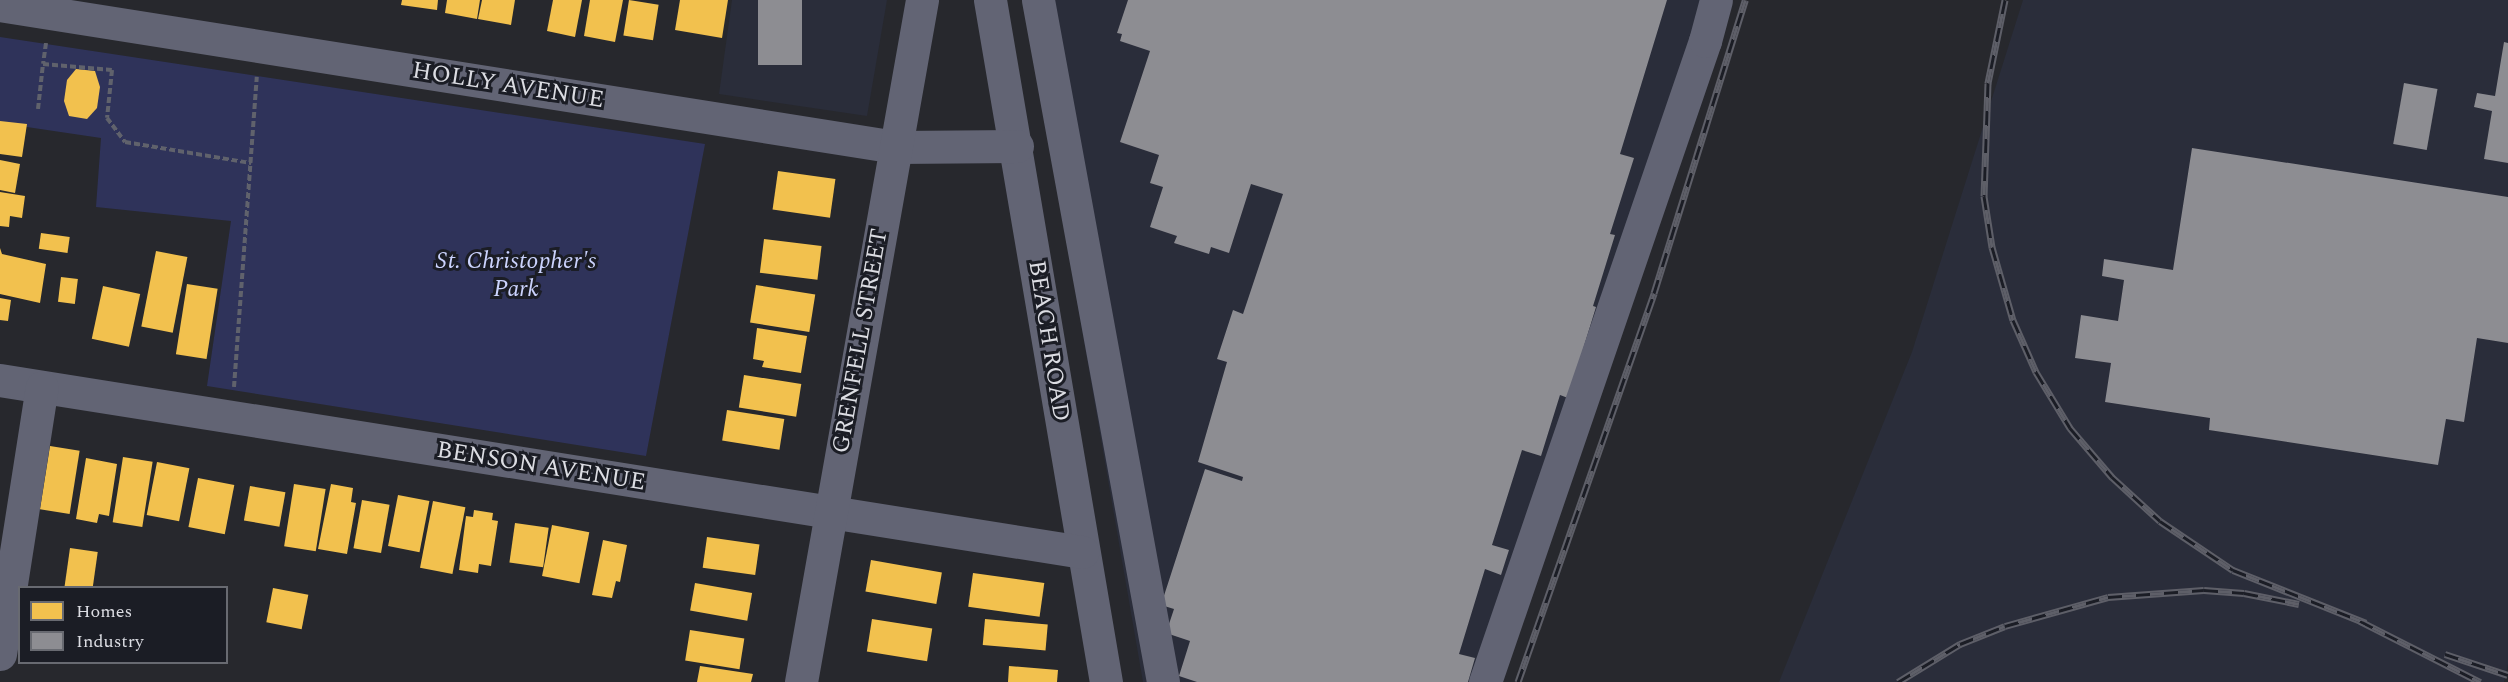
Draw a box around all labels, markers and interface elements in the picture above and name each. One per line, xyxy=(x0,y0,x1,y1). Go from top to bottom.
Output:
street label: HOLLY AVENUE xyxy=(410,57,606,115)
street label: GRENFELL STREET xyxy=(827,226,895,456)
park label: St. Christopher's Park xyxy=(436,248,596,304)
street label: BEACH ROAD xyxy=(1021,258,1075,424)
street label: BENSON AVENUE xyxy=(434,436,648,498)
legend xyxy=(18,586,228,664)
text: Homes xyxy=(76,598,132,625)
text: Industry xyxy=(76,628,144,655)

